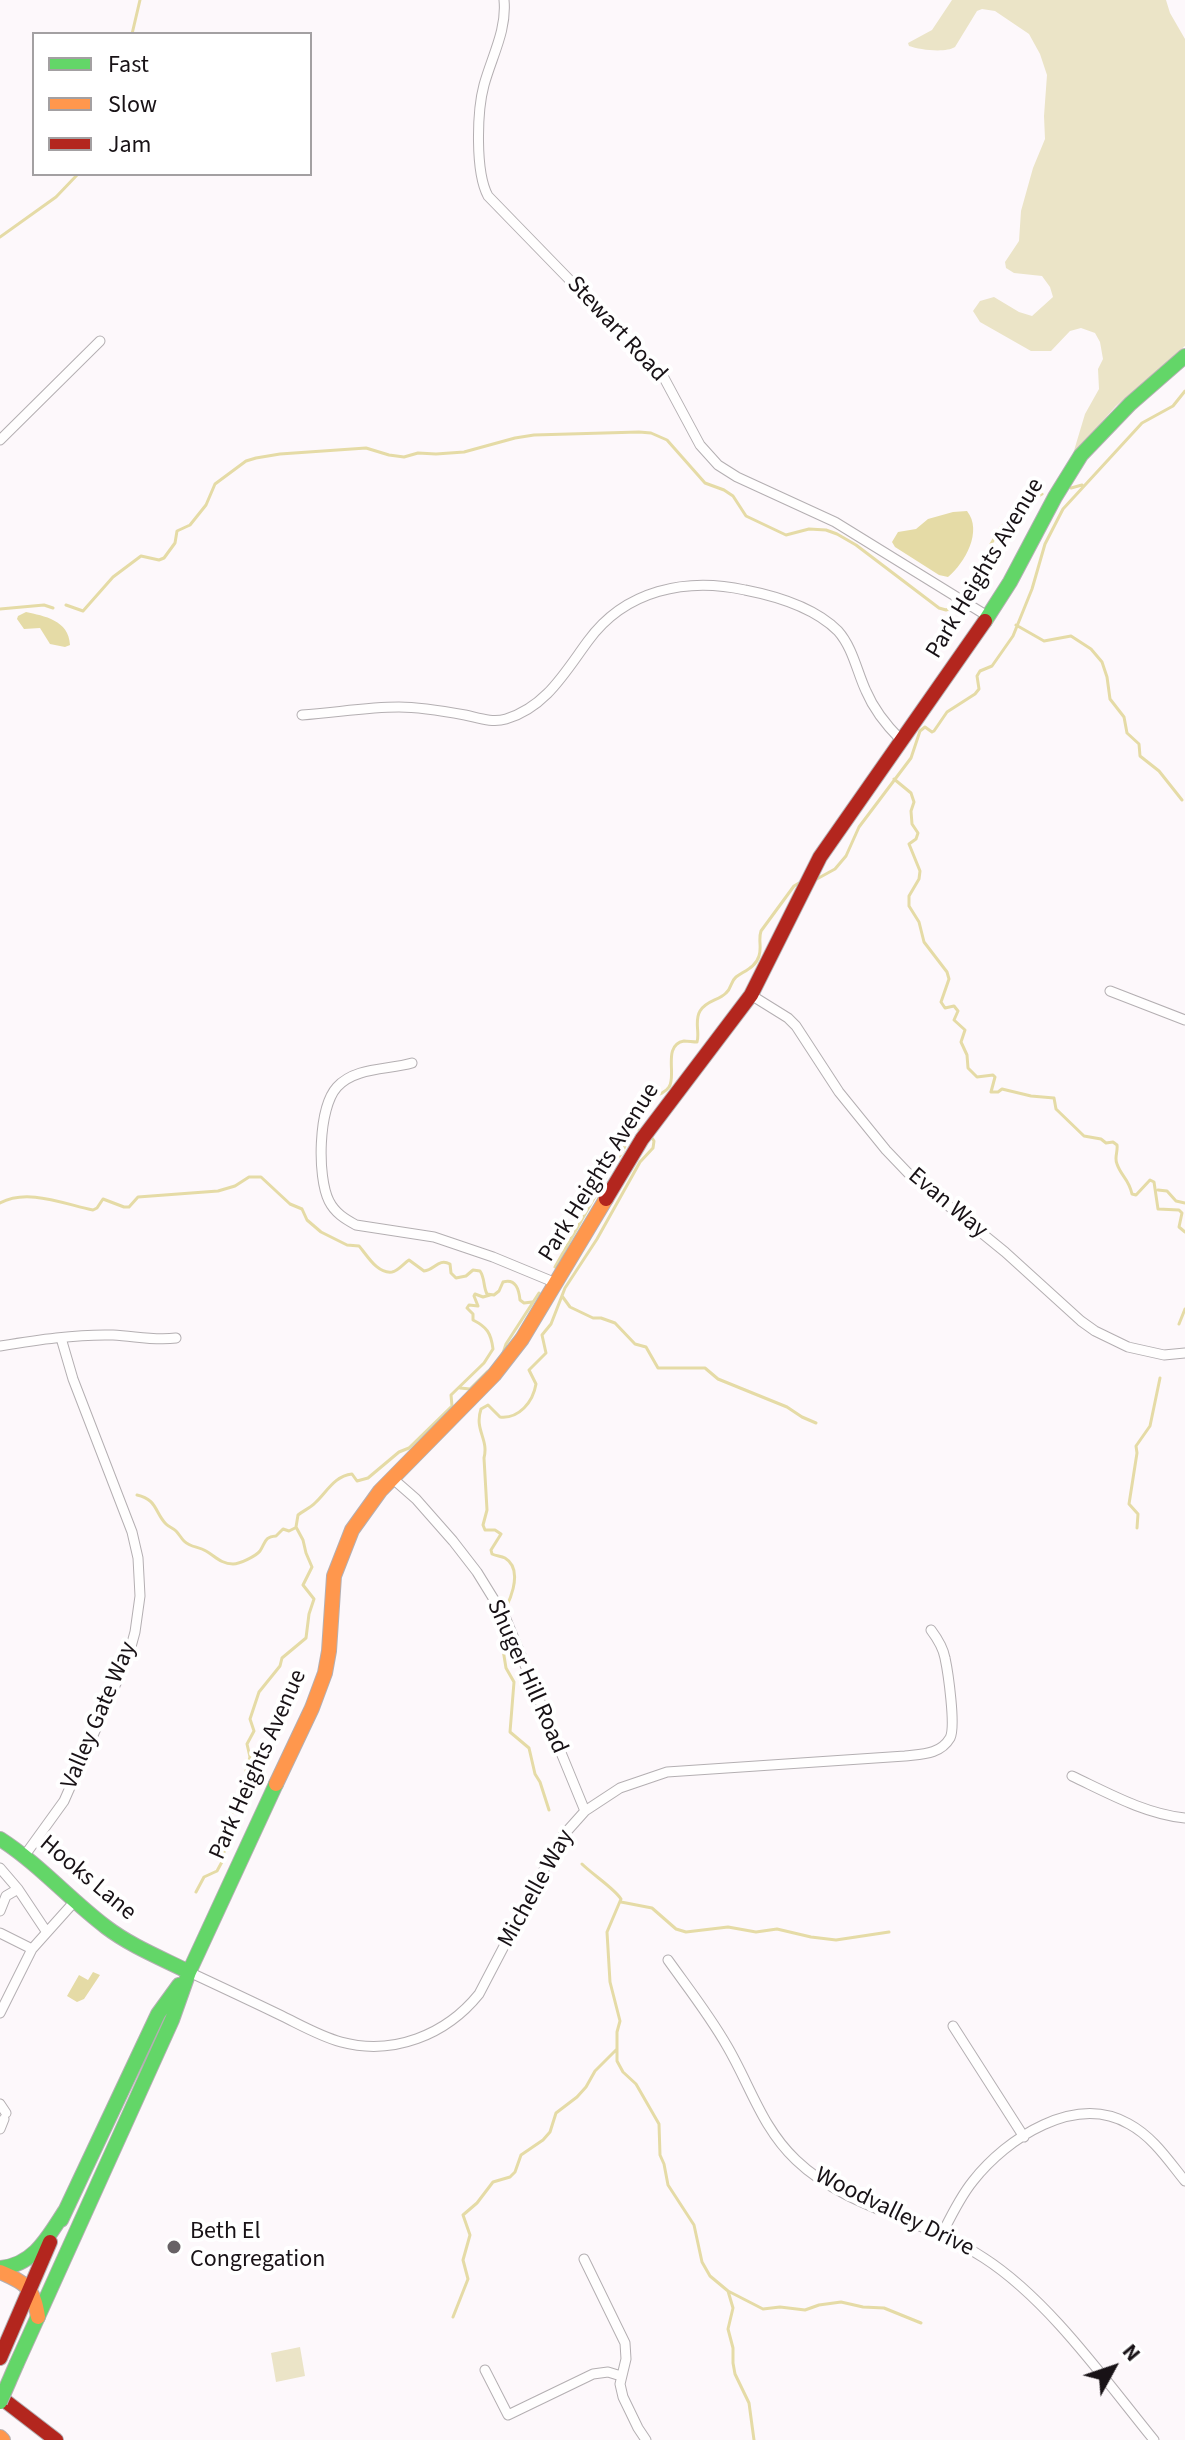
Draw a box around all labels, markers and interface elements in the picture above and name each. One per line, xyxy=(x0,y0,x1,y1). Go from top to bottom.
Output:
legend xyxy=(32,32,312,176)
text: Fast xyxy=(108,47,149,82)
text: Slow xyxy=(108,87,157,122)
text: Jam xyxy=(108,127,152,162)
street label: Stewart Road xyxy=(560,271,672,389)
street label: Park Heights Avenue xyxy=(921,474,1051,664)
street label: Park Heights Avenue xyxy=(533,1078,667,1268)
street label: Evan Way xyxy=(901,1162,993,1246)
street label: Shuger Hill Road xyxy=(479,1595,573,1759)
street label: Valley Gate Way xyxy=(56,1638,144,1794)
street label: Park Heights Avenue xyxy=(204,1666,314,1864)
street label: Michelle Way xyxy=(493,1825,581,1953)
street label: Hooks Lane xyxy=(33,1830,141,1928)
street label: Woodvalley Drive xyxy=(810,2162,978,2264)
place label: Beth El Congregation xyxy=(190,2219,325,2275)
marker: Beth El Congregation xyxy=(165,2238,183,2256)
north arrow xyxy=(1073,2328,1153,2408)
text: N xyxy=(1114,2337,1148,2368)

